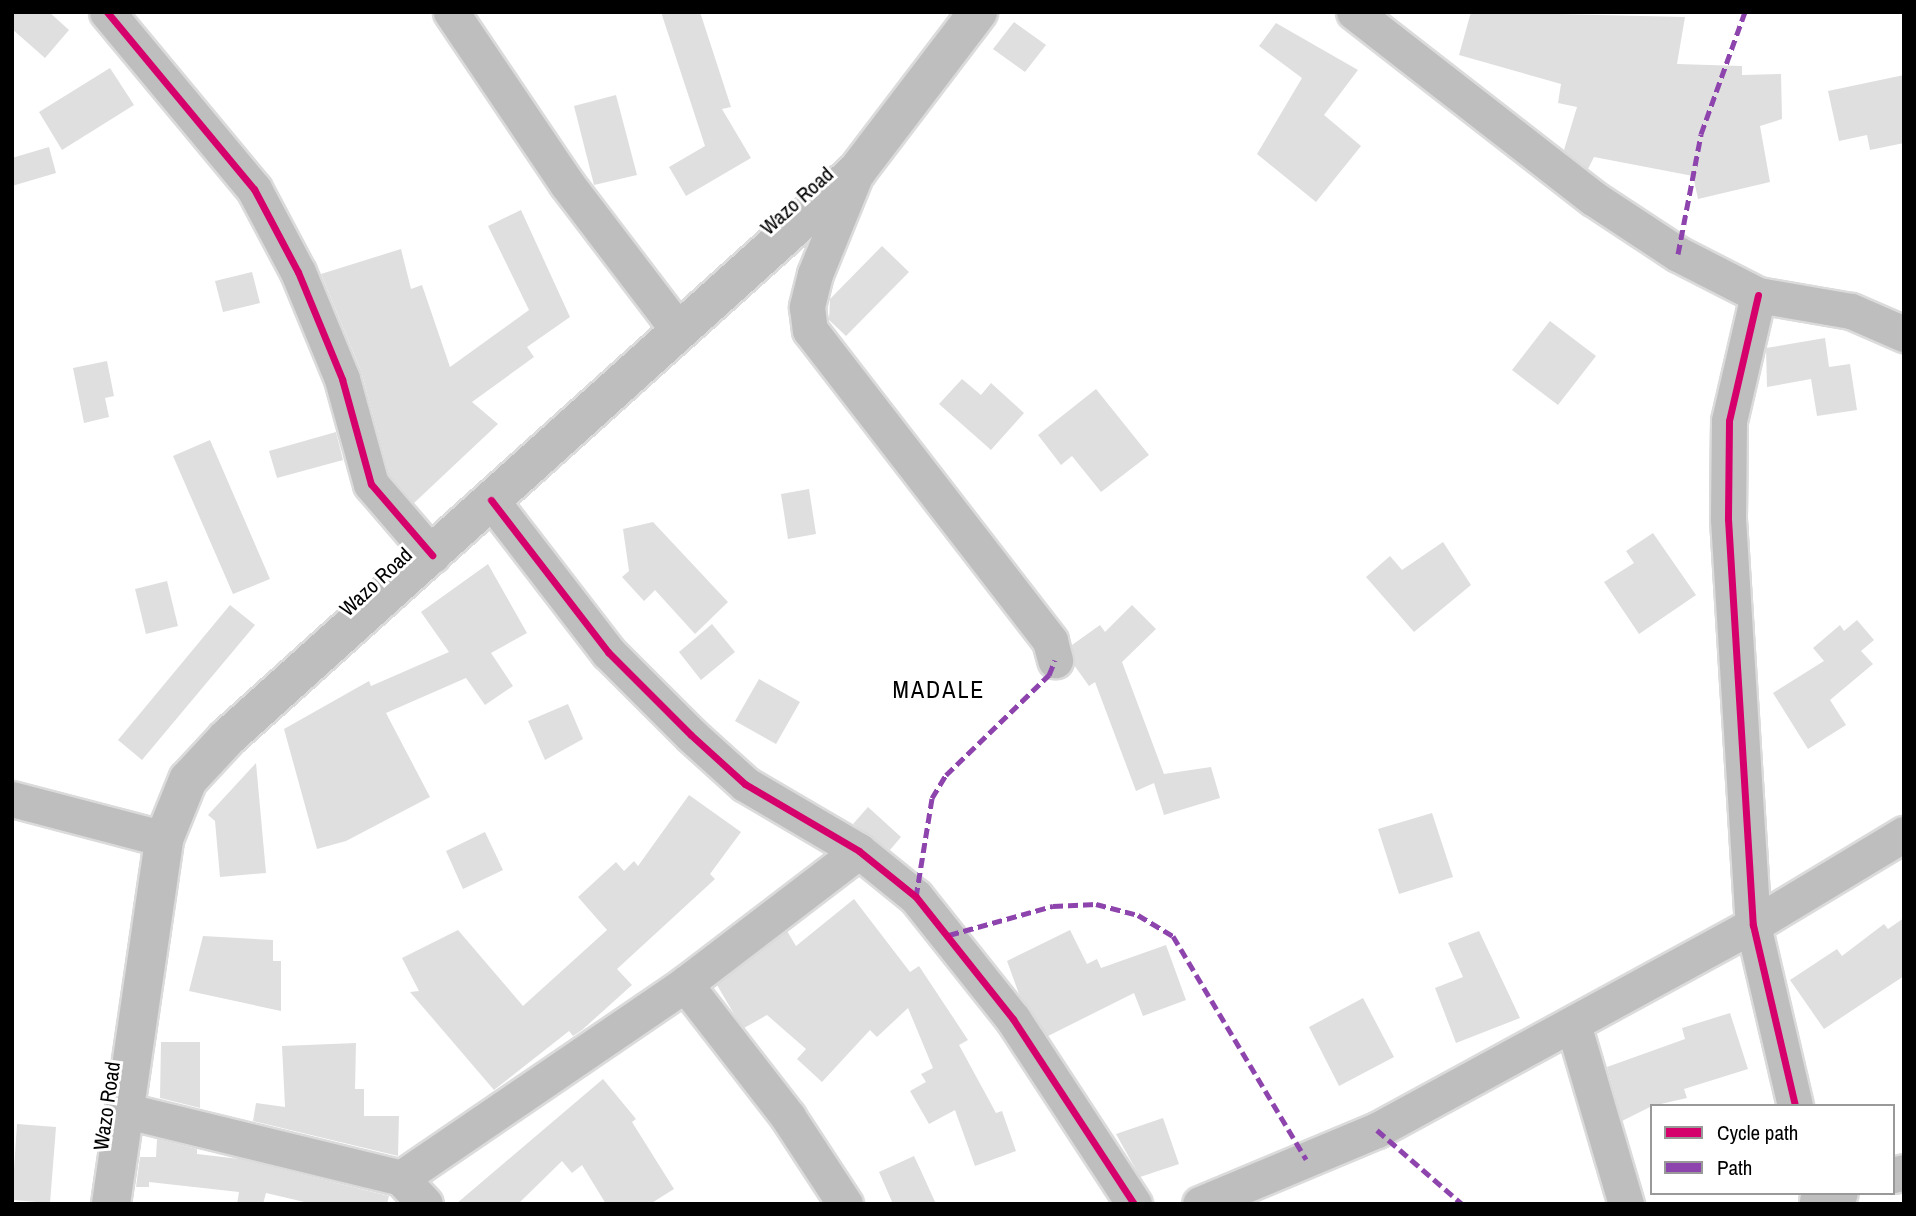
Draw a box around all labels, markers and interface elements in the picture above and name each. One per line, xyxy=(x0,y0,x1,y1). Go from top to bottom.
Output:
street label: Wazo Road xyxy=(755,162,839,240)
street label: Wazo Road xyxy=(335,542,417,622)
district label: MADALE xyxy=(893,676,985,704)
street label: Wazo Road xyxy=(88,1060,126,1152)
legend xyxy=(1650,1104,1895,1195)
text: Cycle path xyxy=(1717,1118,1798,1147)
text: Path xyxy=(1717,1153,1752,1182)

